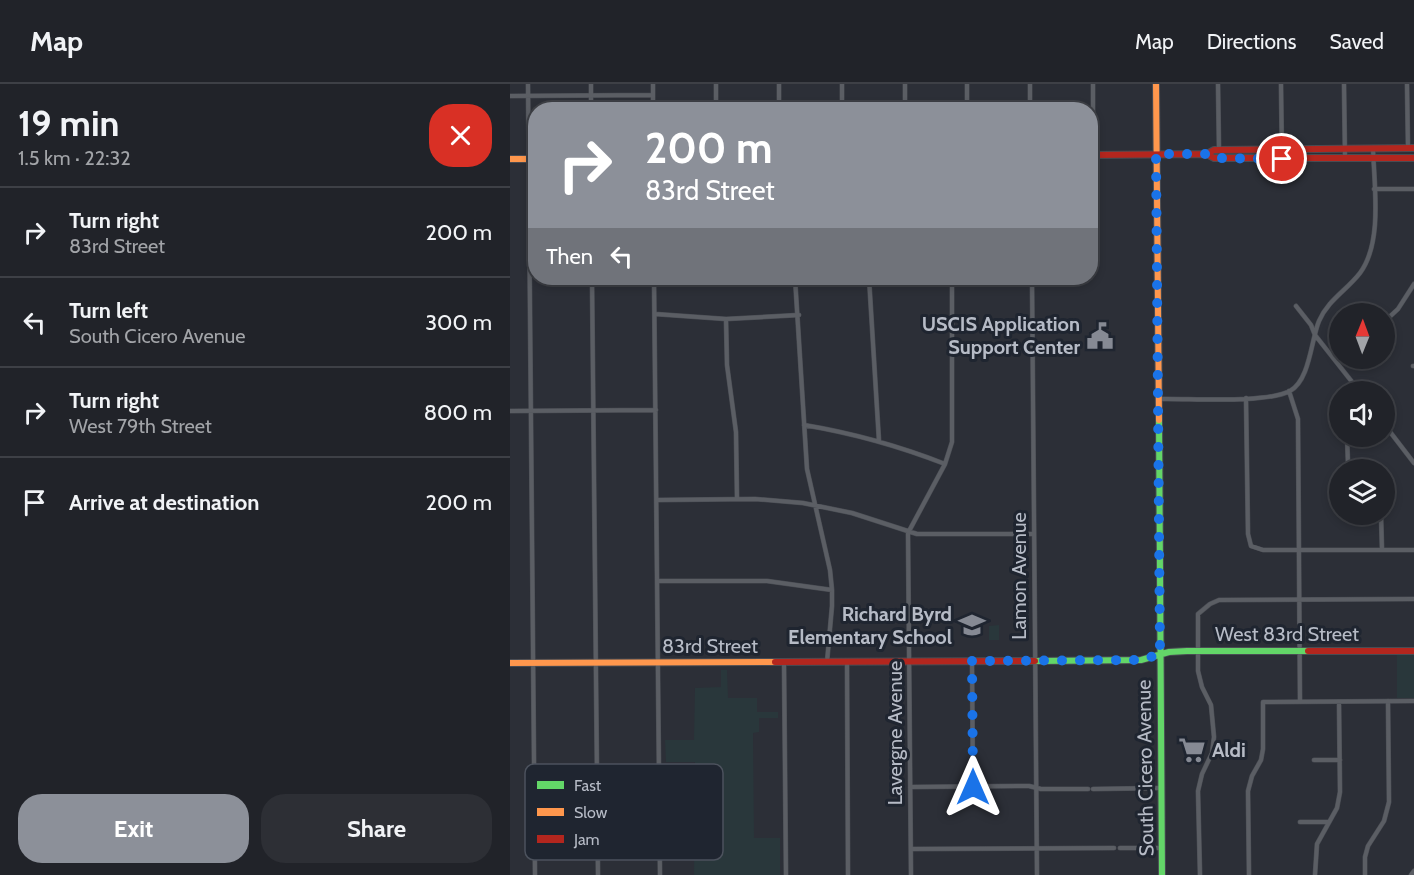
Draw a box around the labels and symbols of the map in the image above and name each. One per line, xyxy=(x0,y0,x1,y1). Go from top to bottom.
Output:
pin xyxy=(1256,133,1307,184)
north arrow xyxy=(1329,303,1395,369)
place label: USCIS Application Support Center xyxy=(922,312,1080,359)
public building icon: USCIS Application Support Center xyxy=(1085,321,1115,351)
street label: Lamon Avenue xyxy=(1007,512,1031,640)
place label: Richard Byrd Elementary School xyxy=(788,602,952,649)
school or university icon: Richard Byrd Elementary School xyxy=(957,610,987,640)
street label: West 83rd Street xyxy=(1215,622,1359,646)
street label: 83rd Street xyxy=(662,634,758,658)
street label: Lavergne Avenue xyxy=(883,661,907,805)
street label: South Cicero Avenue xyxy=(1131,680,1159,856)
supermarket icon: Aldi xyxy=(1177,735,1207,765)
place label: Aldi xyxy=(1212,738,1246,762)
position arrow xyxy=(941,755,1005,819)
legend xyxy=(525,764,723,860)
text: Fast xyxy=(574,776,602,795)
text: Slow xyxy=(574,803,608,822)
text: Jam xyxy=(573,830,600,849)

